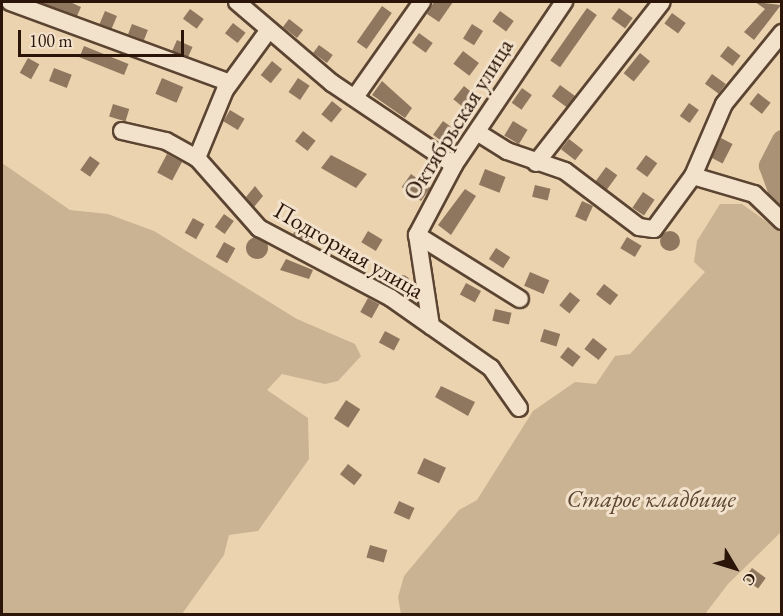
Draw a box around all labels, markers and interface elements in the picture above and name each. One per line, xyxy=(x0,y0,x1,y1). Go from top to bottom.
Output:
scale bar xyxy=(21,18,188,56)
text: 100 m xyxy=(29,29,73,52)
street label: Октябрьская улица xyxy=(397,33,519,205)
street label: Подгорная улица xyxy=(269,195,429,305)
park label: Старое кладбище xyxy=(566,485,736,513)
north arrow xyxy=(705,538,765,598)
text: С xyxy=(738,568,761,590)

